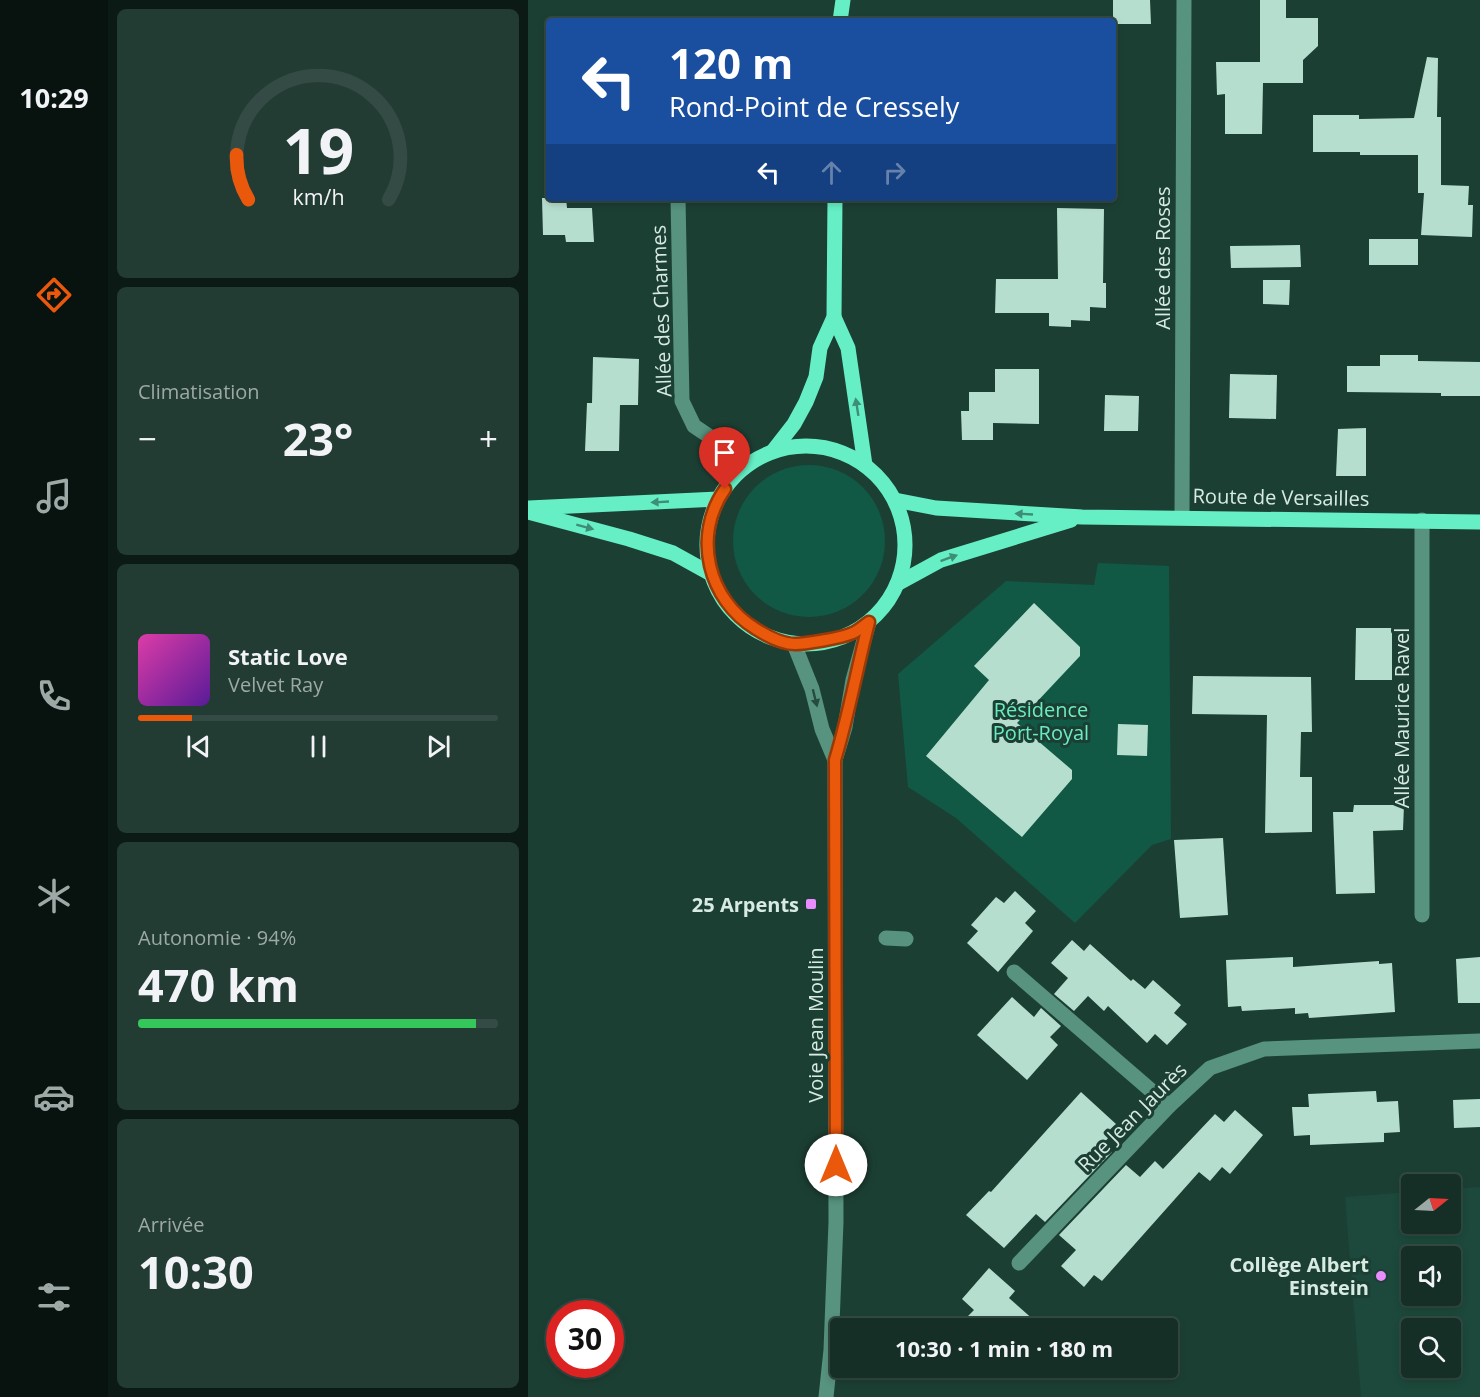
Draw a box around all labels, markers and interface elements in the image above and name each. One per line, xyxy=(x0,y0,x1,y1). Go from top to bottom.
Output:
text: 120 m xyxy=(669,34,793,91)
icon: left xyxy=(570,42,648,120)
text: 10:29 xyxy=(19,79,89,116)
text: Rond-Point de Cressely xyxy=(669,88,959,125)
text: 19 xyxy=(282,107,354,192)
icon: left xyxy=(752,156,785,189)
icon: ahead xyxy=(815,156,848,189)
icon: right xyxy=(878,156,911,189)
text: km/h xyxy=(292,183,344,212)
street label: Allée des Roses xyxy=(1149,186,1176,330)
street label: Allée des Charmes xyxy=(645,225,677,397)
icon: directions xyxy=(33,274,75,316)
text: Climatisation xyxy=(138,378,260,405)
one-way arrow xyxy=(853,397,862,416)
text: 23° xyxy=(283,408,353,469)
text: − xyxy=(138,416,157,461)
text: + xyxy=(479,416,498,461)
pin xyxy=(699,427,750,489)
icon: arrive xyxy=(708,436,741,469)
icon: music xyxy=(33,475,75,517)
street label: Route de Versailles xyxy=(1192,482,1370,512)
one-way arrow xyxy=(650,497,669,506)
one-way arrow xyxy=(1014,510,1033,519)
one-way arrow xyxy=(575,523,594,533)
one-way arrow xyxy=(940,552,958,562)
street label: Allée Maurice Ravel xyxy=(1388,628,1415,808)
text: Static Love xyxy=(228,641,348,671)
text: Velvet Ray xyxy=(228,671,323,698)
icon: phone xyxy=(33,675,75,717)
one-way arrow xyxy=(810,689,820,708)
park label: Résidence Port-Royal xyxy=(993,696,1089,746)
icon: previous xyxy=(182,730,215,763)
icon: pause xyxy=(302,730,335,763)
icon: next xyxy=(422,730,455,763)
icon: climate xyxy=(33,875,75,917)
place label: 25 Arpents xyxy=(692,891,799,918)
marker: 25 Arpents xyxy=(804,897,818,911)
text: Autonomie · 94% xyxy=(138,924,296,951)
street label: Voie Jean Moulin xyxy=(802,947,829,1103)
text: 470 km xyxy=(138,954,299,1015)
street label: Rue Jean Jaurès xyxy=(1072,1057,1192,1177)
icon: car xyxy=(33,1076,75,1118)
position arrow xyxy=(804,1133,868,1197)
north arrow xyxy=(1401,1174,1461,1234)
map controls xyxy=(1401,1174,1461,1378)
text: Arrivée xyxy=(138,1211,205,1238)
text: 10:30 xyxy=(138,1241,254,1302)
button: sound xyxy=(1401,1246,1461,1306)
place label: Collège Albert Einstein xyxy=(1229,1251,1369,1301)
marker: Collège Albert Einstein xyxy=(1374,1269,1388,1283)
icon: filters xyxy=(33,1276,75,1318)
speed limit sign: 30 xyxy=(546,1300,624,1378)
button: search xyxy=(1401,1318,1461,1378)
text: 10:30 · 1 min · 180 m xyxy=(895,1333,1113,1363)

